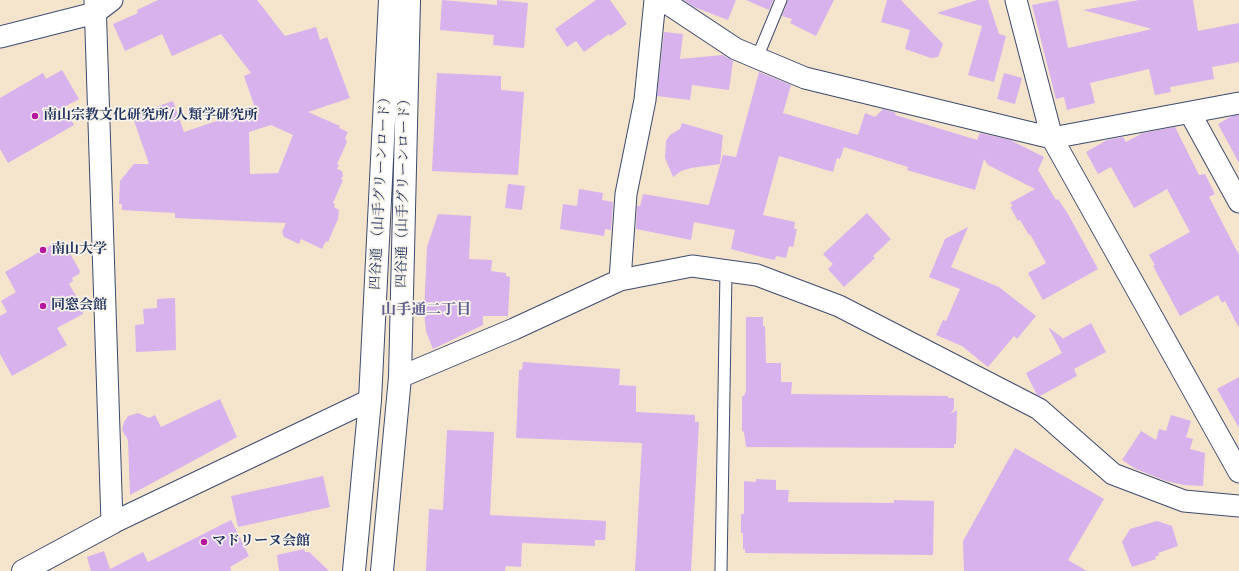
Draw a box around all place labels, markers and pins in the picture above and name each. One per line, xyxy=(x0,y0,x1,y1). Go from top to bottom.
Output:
place label: 南山宗教文化研究所/人類学研究所 xyxy=(43,108,258,124)
marker: 南山宗教文化研究所/人類学研究所 xyxy=(30,111,40,121)
place label: 南山大学 xyxy=(51,242,107,258)
marker: 南山大学 xyxy=(38,245,48,255)
place label: 同窓会館 xyxy=(51,298,107,314)
marker: 同窓会館 xyxy=(38,301,48,311)
place label: マドリーヌ会館 xyxy=(212,534,310,550)
marker: マドリーヌ会館 xyxy=(199,537,209,547)

